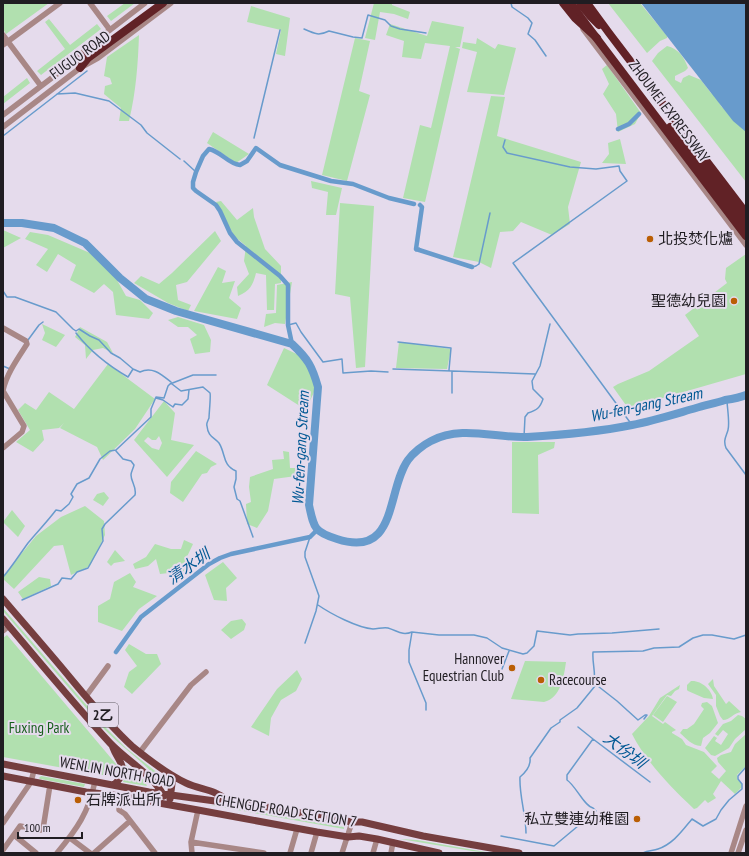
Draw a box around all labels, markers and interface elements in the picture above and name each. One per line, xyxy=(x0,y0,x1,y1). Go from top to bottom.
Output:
street label: FUGUO ROAD xyxy=(46,26,114,83)
street label: ZHOUMEI EXPRESSWAY xyxy=(625,56,714,166)
place label: 北投焚化爐 xyxy=(658,229,733,248)
marker: 北投焚化爐 xyxy=(645,234,655,244)
place label: 聖德幼兒園 xyxy=(651,291,726,310)
marker: 聖德幼兒園 xyxy=(729,296,739,306)
water label: Wu-fen-gang Stream xyxy=(588,382,705,426)
water label: Wu-fen-gang Stream xyxy=(287,389,313,505)
water label: 清水圳 xyxy=(163,543,215,588)
place label: Hannover Equestrian Club xyxy=(423,649,505,685)
marker: Hannover Equestrian Club xyxy=(507,663,517,673)
place label: Racecourse xyxy=(549,670,607,689)
marker: Racecourse xyxy=(536,675,546,685)
road number: 2乙 xyxy=(88,703,118,727)
park label: Fuxing Park xyxy=(9,718,70,737)
water label: 大份圳 xyxy=(600,728,652,774)
street label: WENLIN NORTH ROAD xyxy=(58,752,176,791)
place label: 石牌派出所 xyxy=(86,790,161,809)
street label: CHENGDE ROAD SECTION 7 xyxy=(214,790,358,831)
marker: 石牌派出所 xyxy=(73,795,83,805)
place label: 私立雙連幼稚園 xyxy=(524,809,629,828)
scale bar xyxy=(18,814,82,840)
marker: 私立雙連幼稚園 xyxy=(632,814,642,824)
text: 100 m xyxy=(24,820,51,835)

